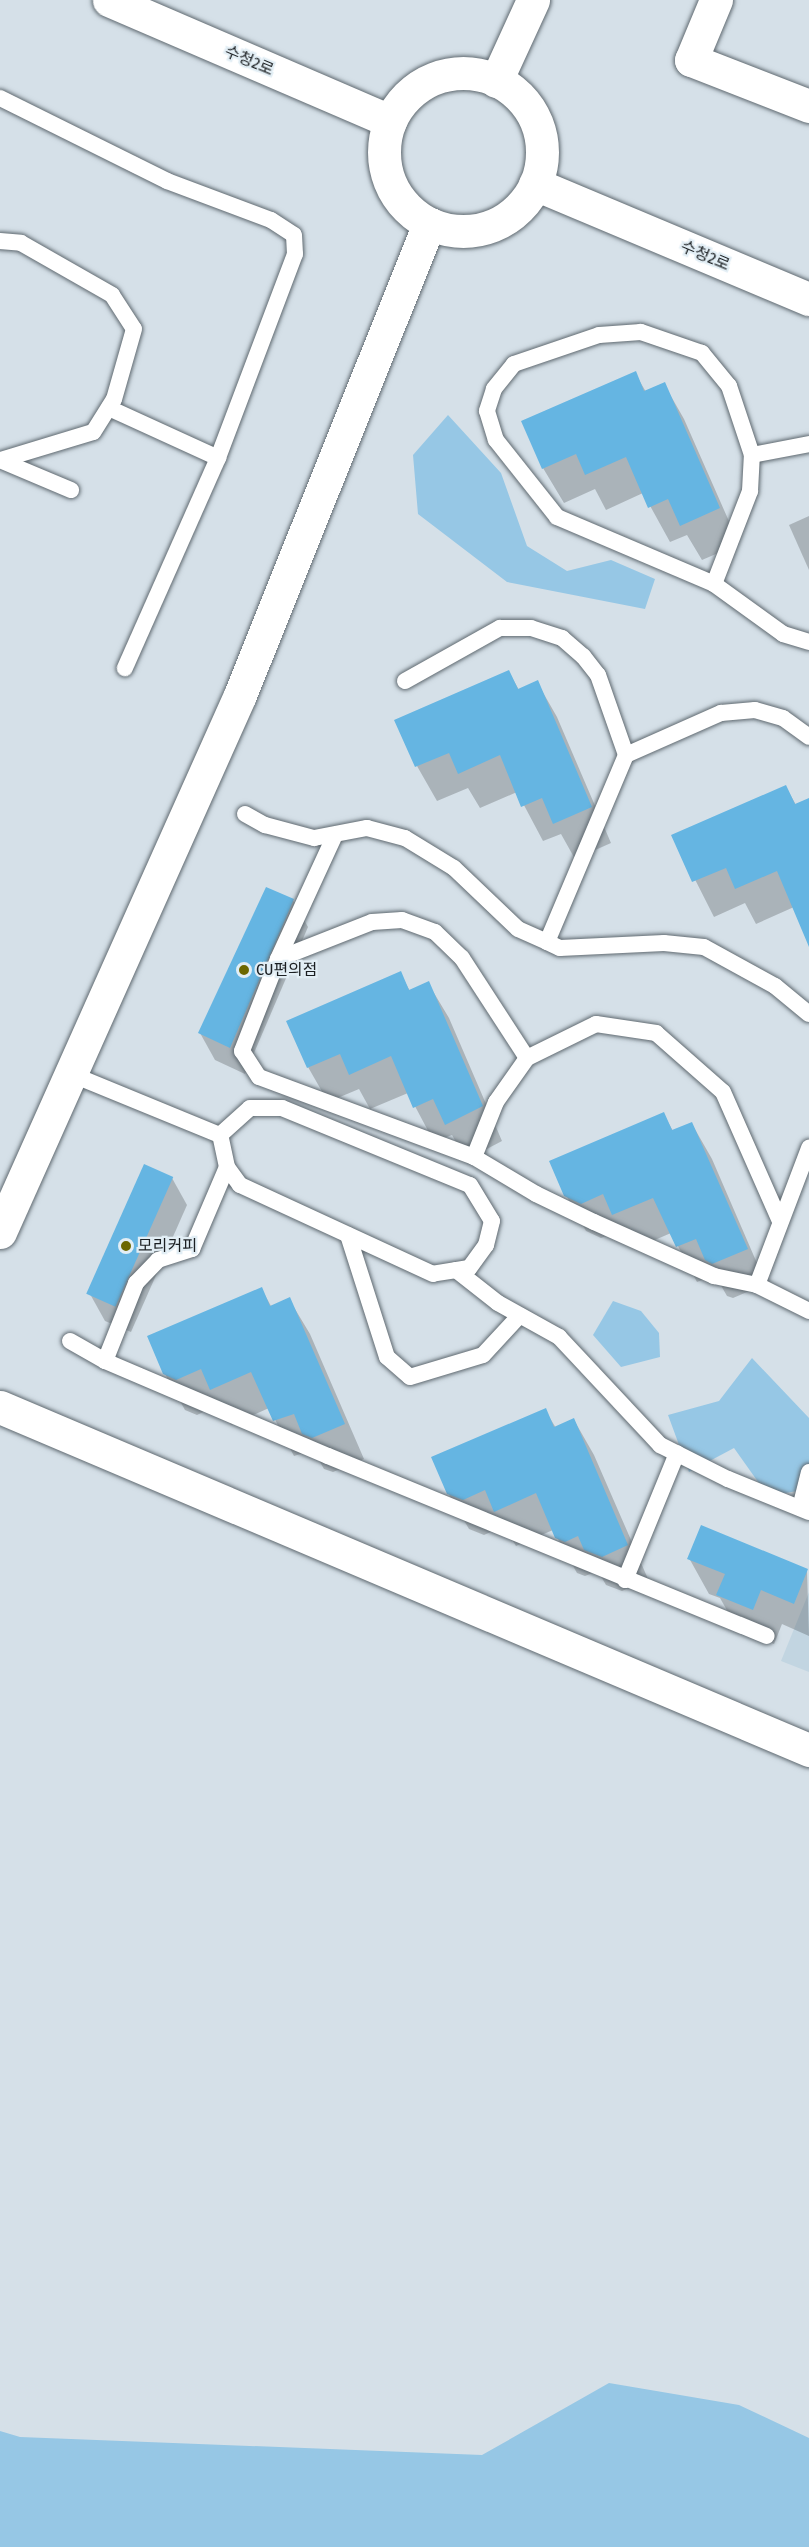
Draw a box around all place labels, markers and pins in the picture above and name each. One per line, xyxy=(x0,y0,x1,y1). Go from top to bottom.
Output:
place label: CU편의점 xyxy=(256,960,318,980)
marker: CU편의점 xyxy=(237,963,251,977)
place label: 모리커피 xyxy=(138,1236,197,1256)
marker: 모리커피 xyxy=(119,1239,133,1253)

